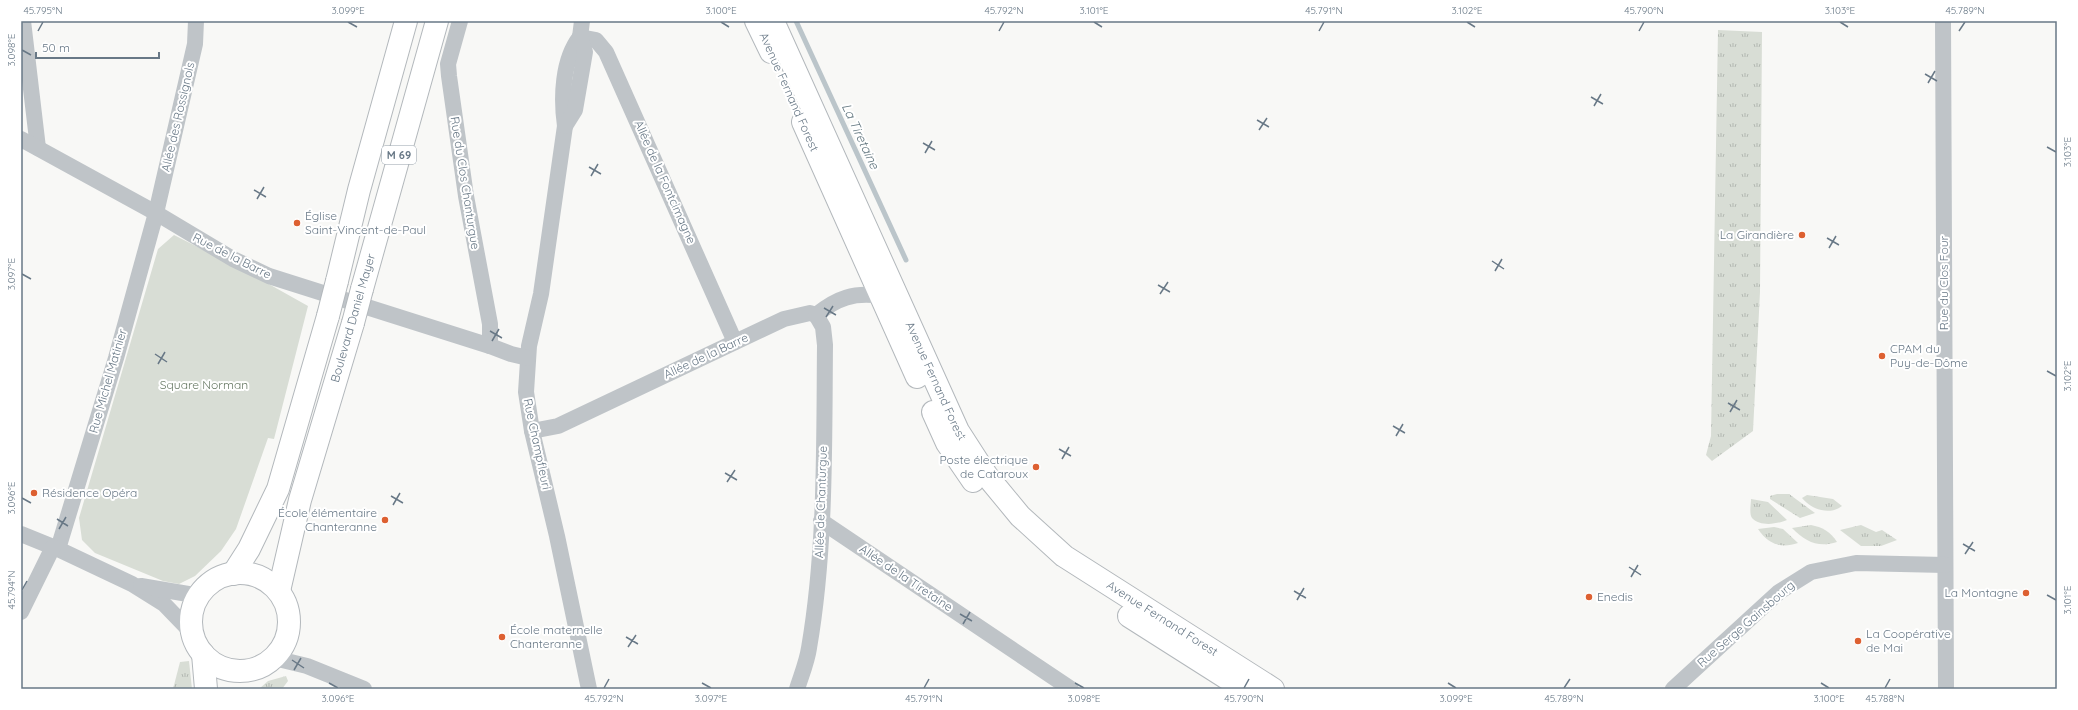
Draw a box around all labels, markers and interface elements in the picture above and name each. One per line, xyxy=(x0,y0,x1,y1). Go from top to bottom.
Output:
text: 45.795°N xyxy=(23,4,63,17)
text: 3.099°E xyxy=(331,4,365,17)
text: 3.100°E xyxy=(705,4,737,17)
text: 45.792°N xyxy=(984,4,1024,17)
text: 3.101°E xyxy=(1080,4,1109,17)
text: 45.791°N xyxy=(1305,4,1343,17)
text: 3.102°E xyxy=(1452,4,1483,17)
text: 45.790°N xyxy=(1624,4,1664,17)
text: 3.103°E xyxy=(1825,4,1856,17)
text: 45.789°N xyxy=(1945,4,1985,17)
street label: Avenue Fernand Forest xyxy=(756,30,822,154)
text: 3.098°E xyxy=(5,33,18,66)
scale bar xyxy=(36,34,159,60)
text: 50 m xyxy=(42,40,70,55)
street label: Allée des Rossignols xyxy=(158,60,198,173)
water label: La Tiretaine xyxy=(839,100,884,172)
street label: Rue du Clos Chanturgue xyxy=(448,115,483,251)
street label: Allée de la Fontcimagne xyxy=(631,118,700,246)
text: 3.103°E xyxy=(2061,136,2074,167)
road number: M 69 xyxy=(382,146,416,164)
place label: Église Saint-Vincent-de-Paul xyxy=(305,208,426,237)
marker: Église Saint-Vincent-de-Paul xyxy=(292,218,302,228)
place label: La Girandière xyxy=(1720,227,1794,242)
street label: Rue de la Barre xyxy=(190,229,274,282)
marker: La Girandière xyxy=(1797,230,1807,240)
street label: Rue du Clos Four xyxy=(1936,235,1951,330)
street label: Boulevard Daniel Mayer xyxy=(327,251,378,384)
text: 3.097°E xyxy=(5,257,18,290)
street label: Avenue Fernand Forest xyxy=(903,319,970,443)
street label: Rue Michel Matinier xyxy=(85,327,130,435)
street label: Allée de la Barre xyxy=(661,329,751,382)
place label: CPAM du Puy-de-Dôme xyxy=(1890,341,1968,370)
marker: CPAM du Puy-de-Dôme xyxy=(1877,351,1887,361)
text: 3.102°E xyxy=(2061,360,2074,391)
park label: Square Norman xyxy=(160,377,248,392)
street label: Rue Champfleuri xyxy=(521,397,554,491)
street label: Allée de Chanturgue xyxy=(811,445,830,558)
place label: Poste électrique de Cataroux xyxy=(939,452,1028,481)
marker: Poste électrique de Cataroux xyxy=(1031,462,1041,472)
text: 3.096°E xyxy=(5,481,18,514)
place label: Résidence Opéra xyxy=(42,485,137,500)
marker: Résidence Opéra xyxy=(29,488,39,498)
place label: École élémentaire Chanteranne xyxy=(278,505,377,534)
marker: École élémentaire Chanteranne xyxy=(380,515,390,525)
street label: Allée de la Tiretaine xyxy=(857,541,956,614)
text: 45.794°N xyxy=(5,571,18,609)
street label: Avenue Fernand Forest xyxy=(1104,577,1221,659)
street label: Rue Serge Gainsbourg xyxy=(1694,577,1797,670)
place label: La Montagne xyxy=(1944,585,2018,600)
text: 3.101°E xyxy=(2061,585,2074,614)
marker: La Montagne xyxy=(2021,588,2031,598)
place label: Enedis xyxy=(1597,589,1633,604)
marker: Enedis xyxy=(1584,592,1594,602)
place label: École maternelle Chanteranne xyxy=(510,622,603,651)
place label: La Coopérative de Mai xyxy=(1866,626,1951,655)
marker: École maternelle Chanteranne xyxy=(497,632,507,642)
marker: La Coopérative de Mai xyxy=(1853,636,1863,646)
text: 3.096°E xyxy=(322,692,355,705)
text: 45.792°N xyxy=(584,692,624,705)
text: 3.097°E xyxy=(695,692,728,705)
text: 45.791°N xyxy=(905,692,943,705)
text: 3.098°E xyxy=(1068,692,1101,705)
text: 45.790°N xyxy=(1224,692,1264,705)
text: 3.099°E xyxy=(1439,692,1473,705)
text: 45.789°N xyxy=(1544,692,1584,705)
text: 3.100°E xyxy=(1813,692,1845,705)
text: 45.788°N xyxy=(1866,692,1904,705)

